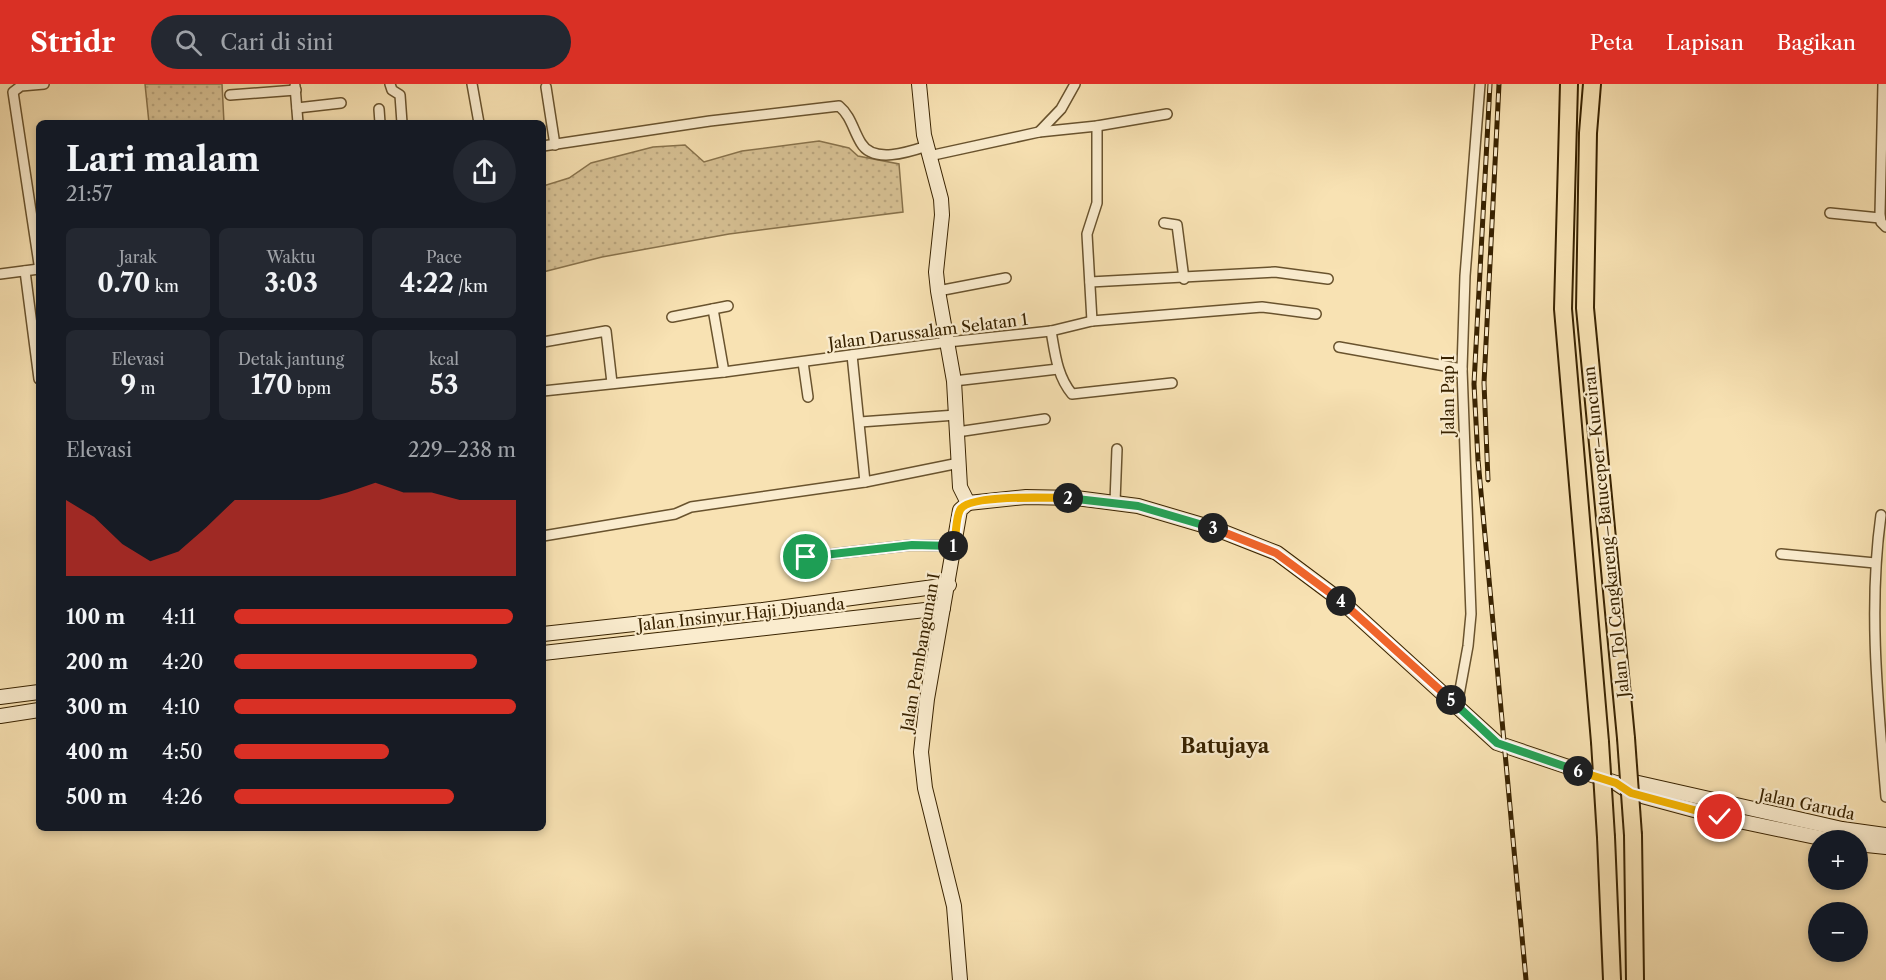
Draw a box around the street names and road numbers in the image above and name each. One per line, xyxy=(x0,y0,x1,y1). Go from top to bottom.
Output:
street label: Jalan Darussalam Selatan 1 xyxy=(824,309,1029,354)
street label: Jalan Pap I xyxy=(1438,355,1458,438)
street label: Jalan Tol Cengkareng–Batuceper–Kunciran xyxy=(1579,365,1634,702)
street label: Jalan Pembangunan I xyxy=(896,571,944,736)
street label: Jalan Insinyur Haji Djuanda xyxy=(634,593,846,635)
street label: Jalan Garuda xyxy=(1754,783,1857,824)

